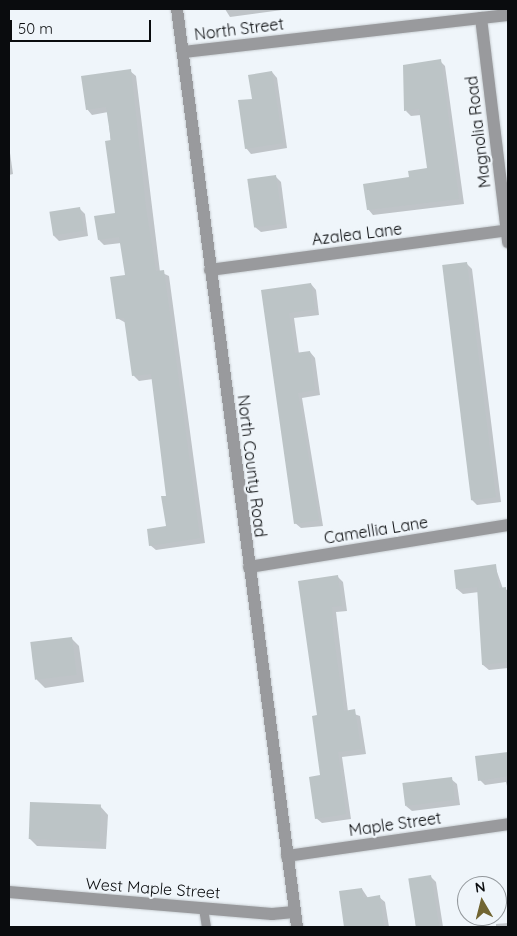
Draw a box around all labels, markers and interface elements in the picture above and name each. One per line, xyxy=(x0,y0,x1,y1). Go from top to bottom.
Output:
scale bar xyxy=(12,10,154,42)
street label: North Street xyxy=(193,14,285,44)
text: 50 m xyxy=(18,19,53,38)
street label: Magnolia Road xyxy=(462,75,494,189)
street label: Azalea Lane xyxy=(311,219,403,249)
street label: North County Road xyxy=(234,394,270,538)
street label: Camellia Lane xyxy=(323,512,429,548)
street label: Maple Street xyxy=(347,808,443,840)
street label: West Maple Street xyxy=(85,874,221,902)
north arrow xyxy=(457,876,507,926)
text: N xyxy=(474,878,486,897)

